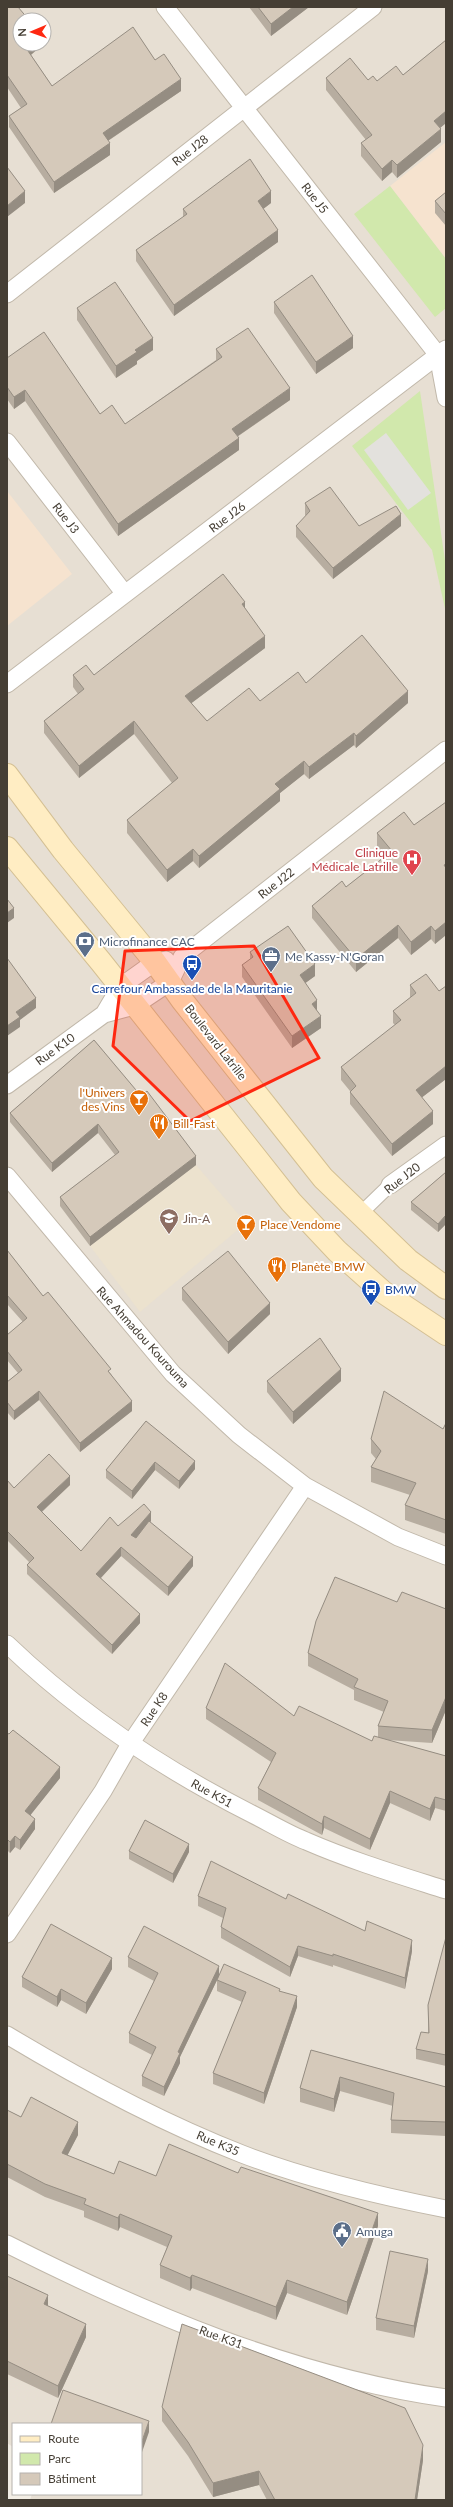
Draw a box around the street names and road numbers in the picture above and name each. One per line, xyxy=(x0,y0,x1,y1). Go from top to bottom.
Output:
street label: Rue J28 xyxy=(169,131,211,169)
street label: Rue J5 xyxy=(298,180,332,216)
street label: Rue J26 xyxy=(206,498,248,536)
street label: Rue J3 xyxy=(49,500,83,536)
street label: Rue J22 xyxy=(255,864,297,902)
street label: Boulevard Latrille xyxy=(182,1001,250,1083)
street label: Rue K10 xyxy=(32,1030,78,1068)
street label: Rue J20 xyxy=(381,1159,423,1197)
street label: Rue Ahmadou Kourouma xyxy=(93,1283,193,1391)
street label: Rue K8 xyxy=(137,1689,171,1729)
street label: Rue K51 xyxy=(189,1775,235,1811)
street label: Rue K35 xyxy=(194,2127,242,2159)
street label: Rue K31 xyxy=(197,2322,245,2352)

